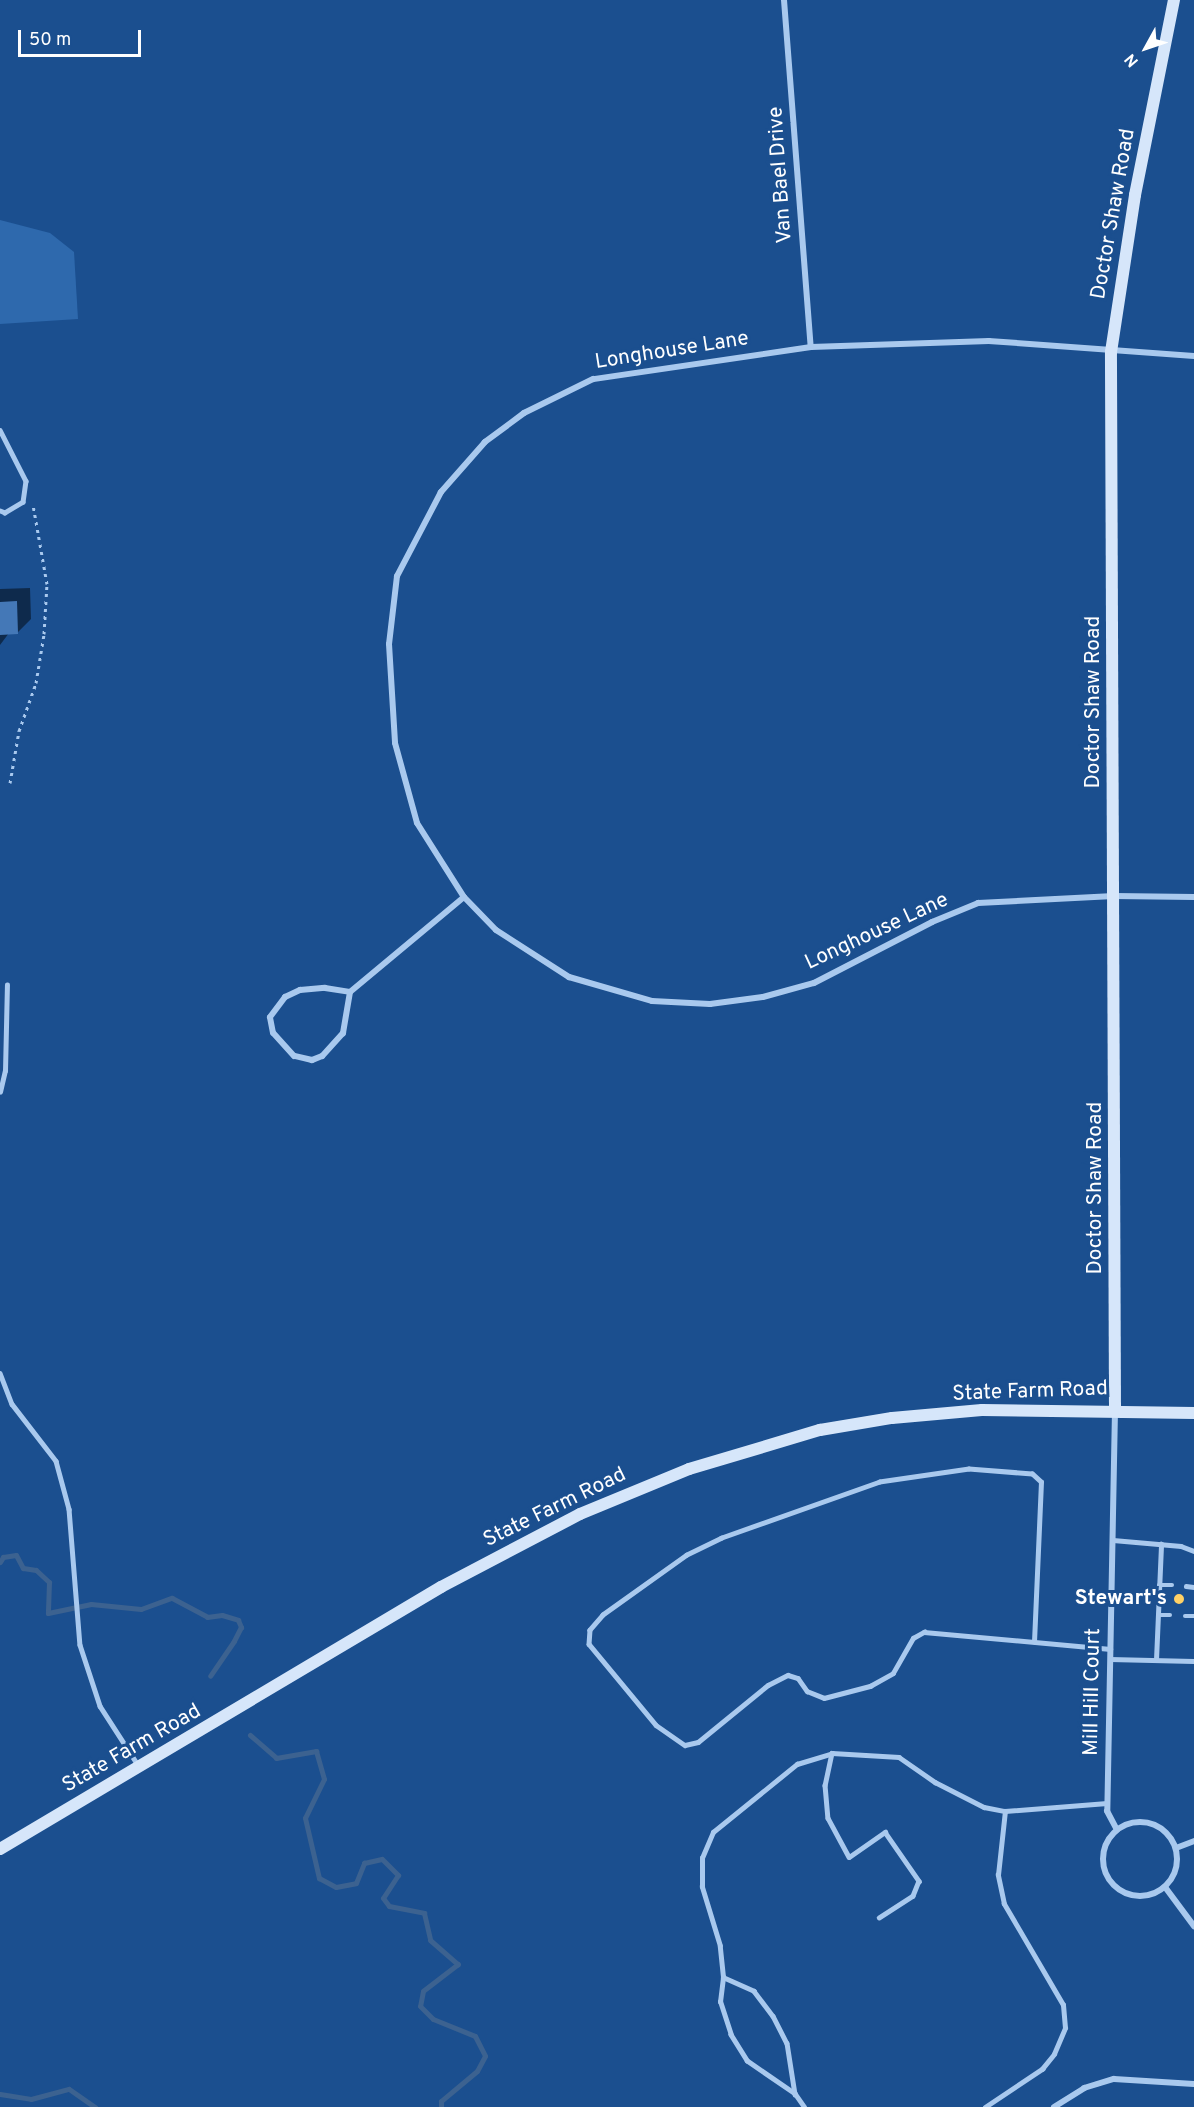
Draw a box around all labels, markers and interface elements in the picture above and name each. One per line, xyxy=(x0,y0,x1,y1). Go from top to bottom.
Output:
scale bar xyxy=(21,18,144,56)
north arrow xyxy=(1116,18,1176,78)
text: 50 m xyxy=(29,29,71,52)
text: N xyxy=(1121,49,1144,70)
street label: Van Bael Drive xyxy=(764,106,798,244)
street label: Doctor Shaw Road xyxy=(1087,127,1141,301)
street label: Longhouse Lane xyxy=(593,326,751,376)
street label: Doctor Shaw Road xyxy=(1081,616,1107,788)
street label: Longhouse Lane xyxy=(801,888,953,976)
street label: Doctor Shaw Road xyxy=(1083,1102,1109,1274)
street label: State Farm Road xyxy=(952,1377,1108,1407)
street label: State Farm Road xyxy=(480,1463,630,1553)
place label: Stewart's xyxy=(1075,1586,1167,1612)
marker: Stewart's xyxy=(1172,1592,1186,1606)
street label: Mill Hill Court xyxy=(1079,1628,1107,1756)
street label: State Farm Road xyxy=(58,1699,206,1799)

